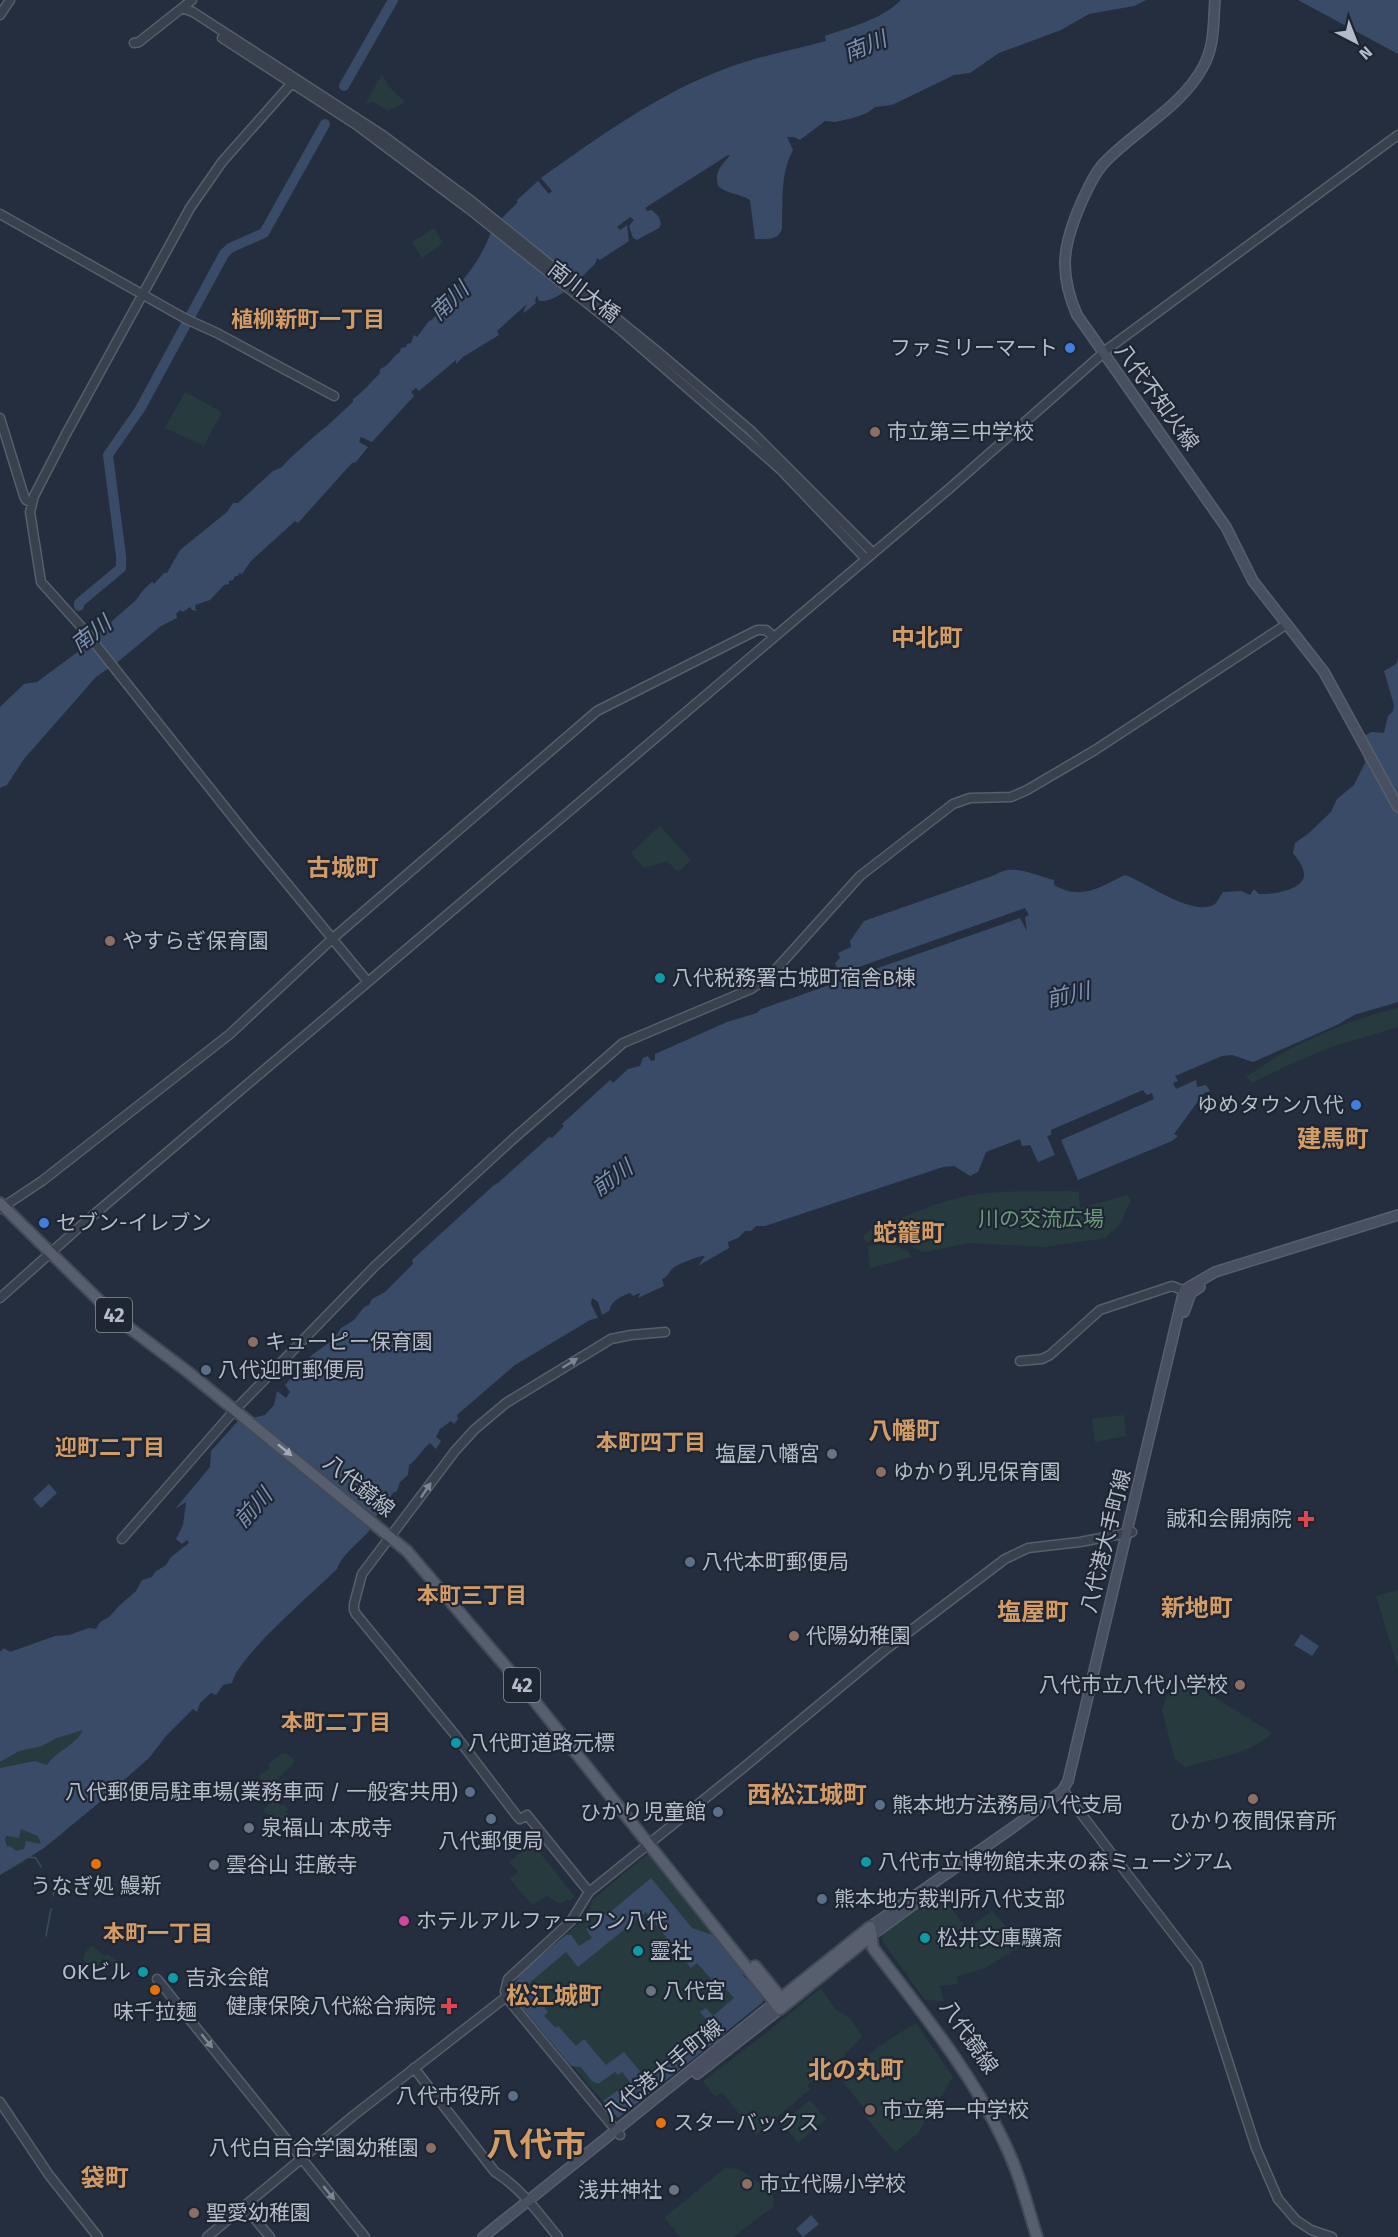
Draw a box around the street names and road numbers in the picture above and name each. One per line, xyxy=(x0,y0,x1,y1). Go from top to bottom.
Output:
street label: 南川大橋 xyxy=(543,256,625,328)
street label: 八代不知火線 xyxy=(1109,338,1205,456)
road number: 42 xyxy=(96,1298,132,1332)
street label: 八代鏡線 xyxy=(318,1449,400,1523)
street label: 八代港大手町線 xyxy=(1076,1467,1136,1615)
road number: 42 xyxy=(504,1668,540,1702)
street label: 八代鏡線 xyxy=(934,1995,1004,2079)
street label: 八代港大手町線 xyxy=(598,2014,728,2126)

